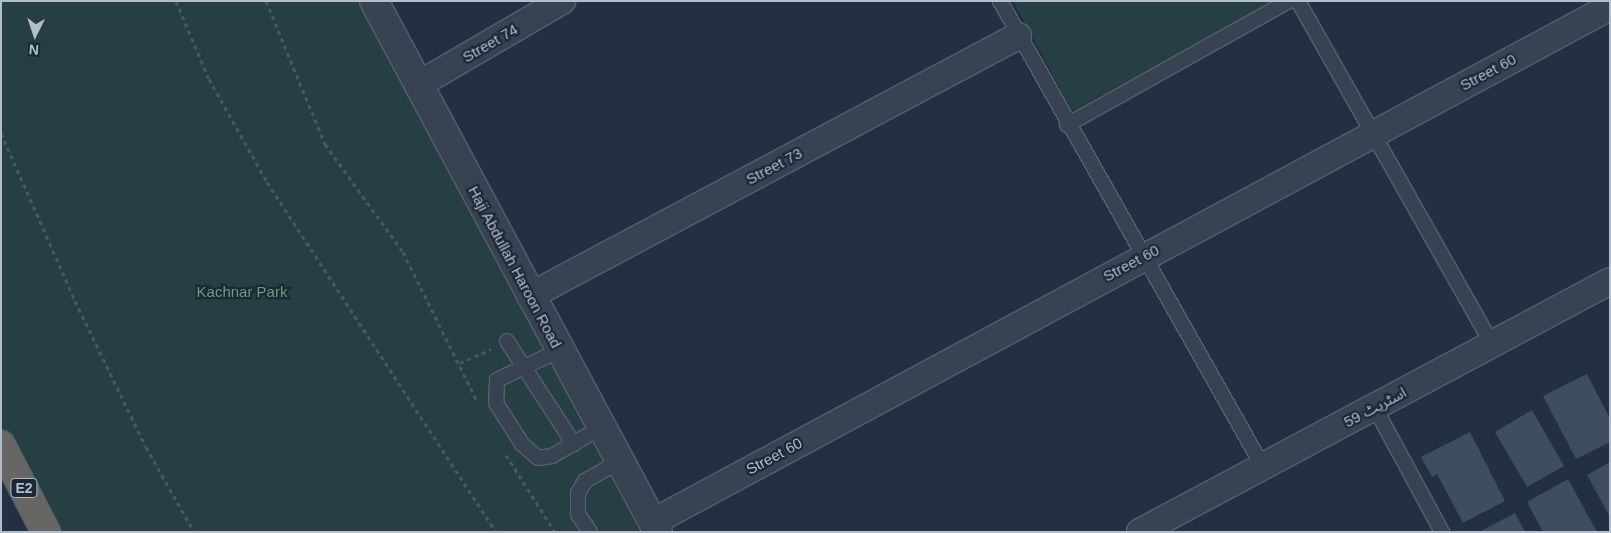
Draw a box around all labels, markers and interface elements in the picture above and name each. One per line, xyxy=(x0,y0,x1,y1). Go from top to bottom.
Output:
north arrow xyxy=(10,10,60,60)
street label: Street 74 xyxy=(459,20,521,66)
text: N xyxy=(28,42,40,58)
street label: Street 60 xyxy=(1457,50,1519,94)
street label: Street 73 xyxy=(743,144,805,188)
street label: Haji Abdullah Haroon Road xyxy=(464,183,566,351)
street label: Street 60 xyxy=(1100,241,1162,285)
park label: Kachnar Park xyxy=(197,283,287,301)
street label: اسٹریٹ 59 xyxy=(1341,383,1409,431)
street label: Street 60 xyxy=(743,434,805,478)
road number: E2 xyxy=(10,476,38,499)

